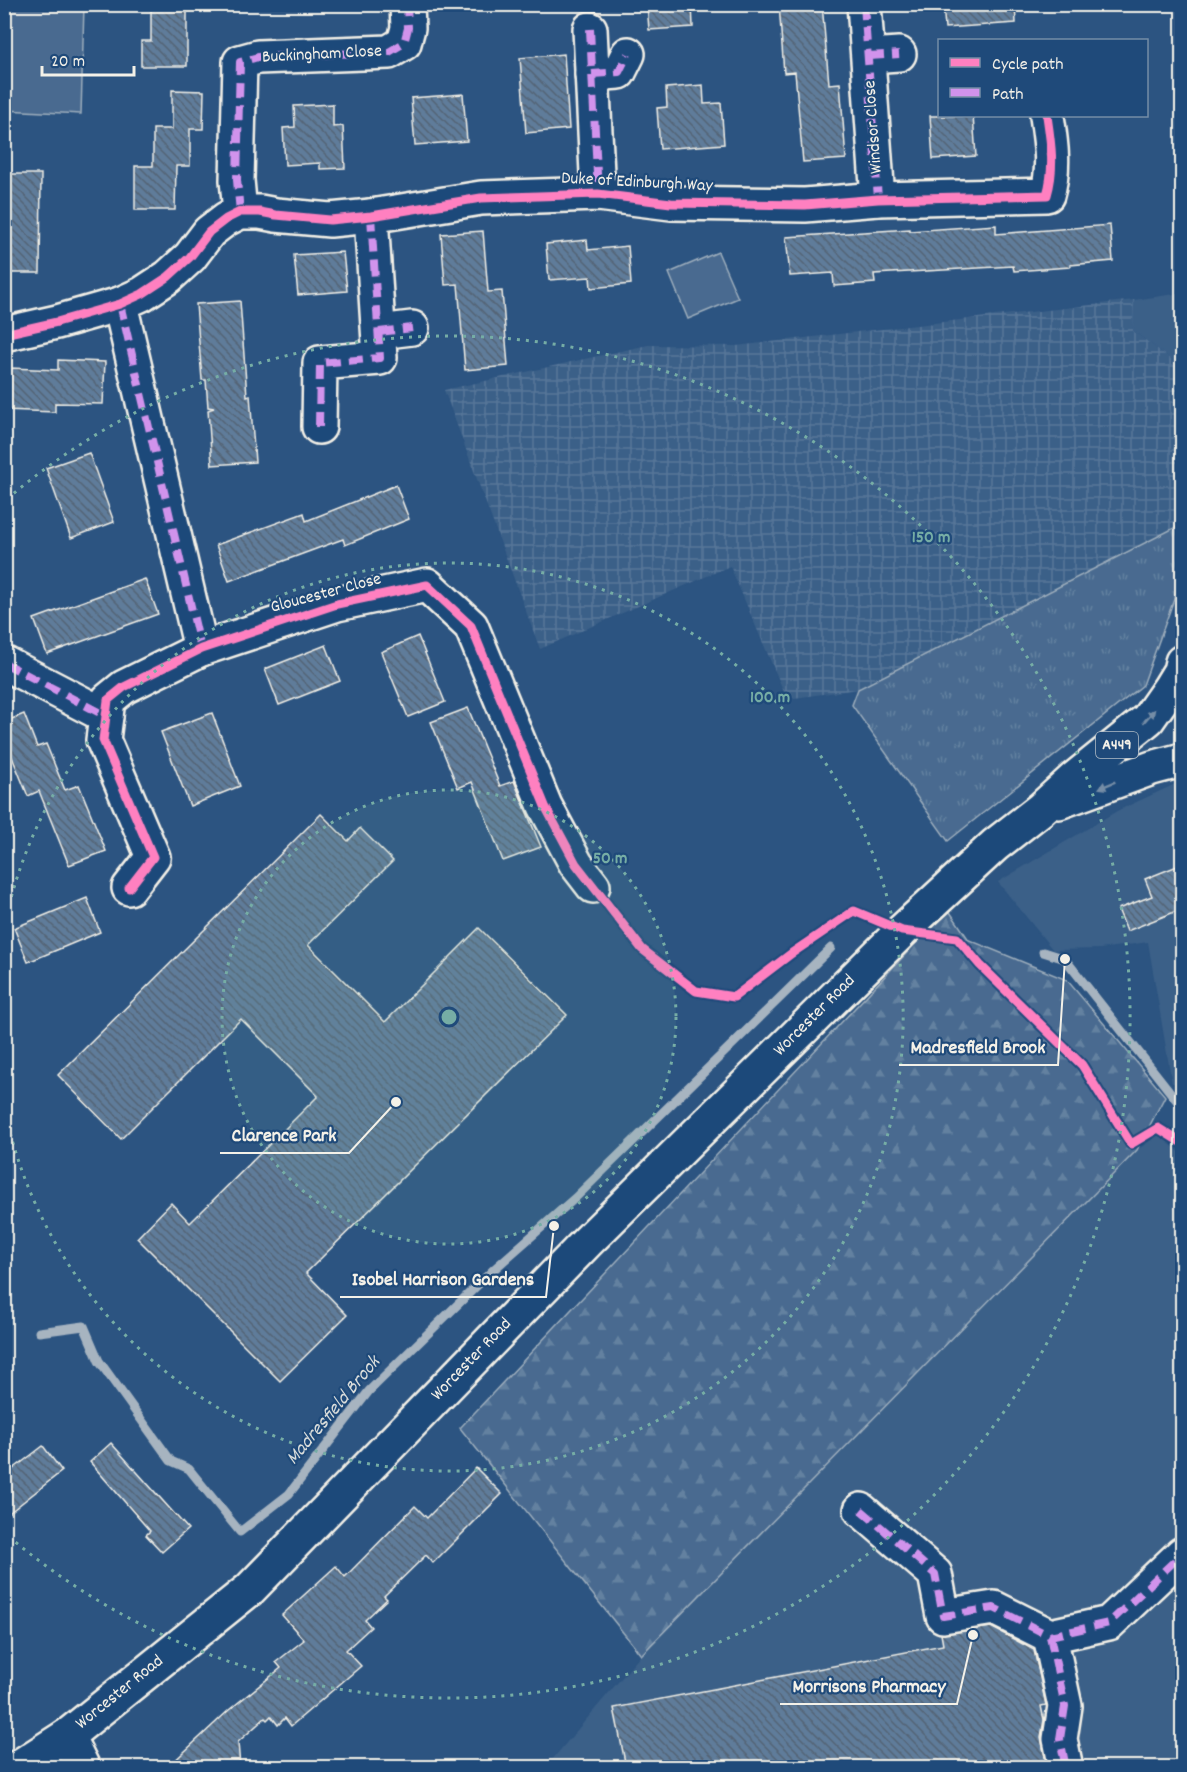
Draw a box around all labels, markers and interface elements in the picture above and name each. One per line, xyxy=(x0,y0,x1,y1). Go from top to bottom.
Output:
scale bar xyxy=(42,39,134,77)
street label: Buckingham Close xyxy=(261,39,383,71)
legend xyxy=(938,39,1148,117)
text: 20 m xyxy=(51,50,85,75)
text: Cycle path xyxy=(992,53,1063,78)
street label: Windsor Close xyxy=(858,79,890,174)
text: Path xyxy=(992,83,1024,108)
street label: Duke of Edinburgh Way xyxy=(561,167,714,199)
text: 150 m xyxy=(912,526,950,551)
street label: Gloucester Close xyxy=(268,567,384,621)
text: 100 m xyxy=(750,686,790,711)
one-way arrow xyxy=(1142,709,1155,724)
road number: A449 xyxy=(1096,732,1138,758)
one-way arrow xyxy=(1098,781,1116,790)
text: 50 m xyxy=(593,847,627,872)
street label: Worcester Road xyxy=(768,969,862,1063)
centre of rings xyxy=(439,1007,459,1027)
callout: Madresfield Brook xyxy=(899,1027,1058,1065)
text: Madresfield Brook xyxy=(911,1035,1045,1063)
callout: Clarence Park xyxy=(220,1115,349,1153)
text: Clarence Park xyxy=(232,1123,336,1151)
callout: Isobel Harrison Gardens xyxy=(340,1259,546,1297)
text: Isobel Harrison Gardens xyxy=(352,1267,534,1295)
street label: Worcester Road xyxy=(426,1313,518,1407)
water label: Madresfield Brook xyxy=(280,1349,389,1472)
street label: Worcester Road xyxy=(71,1650,169,1736)
callout: Morrisons Pharmacy xyxy=(780,1666,957,1704)
text: Morrisons Pharmacy xyxy=(793,1674,946,1702)

